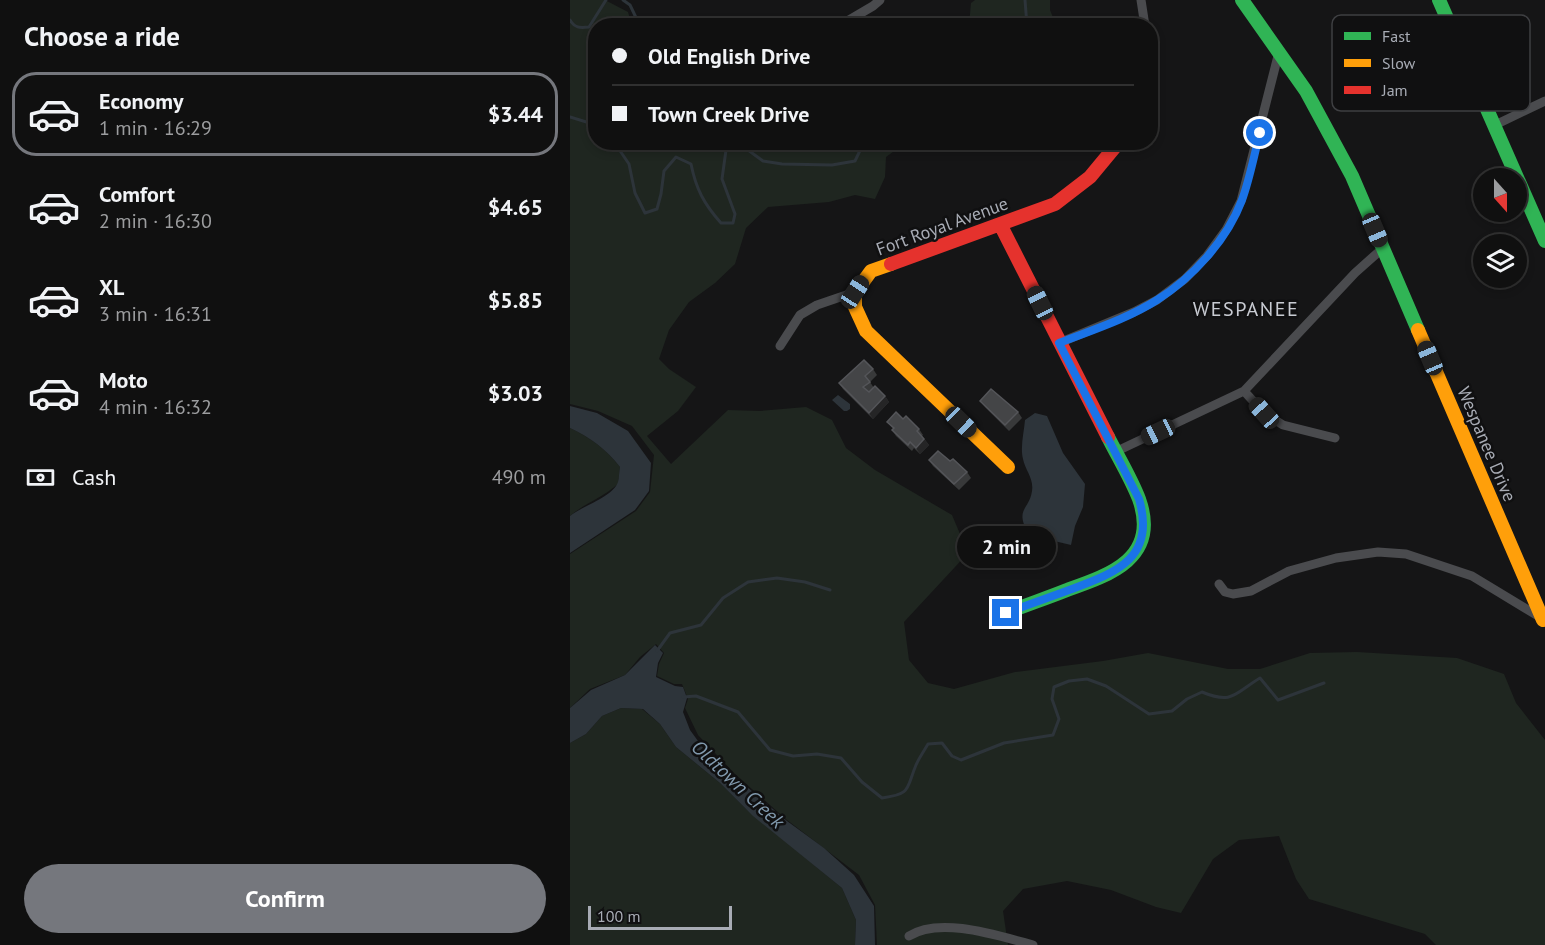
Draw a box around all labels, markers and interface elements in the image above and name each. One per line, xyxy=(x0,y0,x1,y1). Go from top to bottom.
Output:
legend xyxy=(1332,15,1530,111)
text: Choose a ride xyxy=(24,19,180,53)
text: Fast xyxy=(1382,26,1411,46)
text: Old English Drive xyxy=(648,42,811,70)
text: Slow xyxy=(1382,53,1416,73)
text: Jam xyxy=(1381,80,1408,100)
icon: car xyxy=(27,87,81,141)
text: Economy xyxy=(99,87,183,115)
text: $3.44 xyxy=(488,100,543,128)
text: Town Creek Drive xyxy=(648,100,810,128)
text: 1 min · 16:29 xyxy=(99,115,212,141)
route start xyxy=(1246,119,1273,146)
north arrow xyxy=(1473,168,1527,222)
map controls xyxy=(1473,168,1527,288)
icon: car xyxy=(27,180,81,234)
text: Comfort xyxy=(99,180,175,208)
street label: Fort Royal Avenue xyxy=(873,191,1011,261)
text: $4.65 xyxy=(488,193,543,221)
text: 2 min · 16:30 xyxy=(99,208,212,234)
car xyxy=(1360,210,1390,250)
button: layers xyxy=(1473,234,1527,288)
car xyxy=(838,272,872,312)
icon: car xyxy=(27,273,81,327)
text: XL xyxy=(99,273,124,301)
car xyxy=(1024,283,1056,323)
text: $5.85 xyxy=(488,286,543,314)
district label: WESPANEE xyxy=(1193,296,1299,322)
text: 3 min · 16:31 xyxy=(99,301,212,327)
car xyxy=(1415,338,1445,378)
icon: car xyxy=(27,366,81,420)
text: Moto xyxy=(99,366,148,394)
text: $3.03 xyxy=(488,379,543,407)
street label: Wespanee Drive xyxy=(1452,383,1522,505)
text: 4 min · 16:32 xyxy=(99,394,212,420)
car xyxy=(1245,394,1283,432)
car xyxy=(942,403,980,441)
car xyxy=(1138,416,1178,448)
icon: cash xyxy=(24,461,57,494)
text: Cash xyxy=(72,463,116,491)
text: 490 m xyxy=(492,464,546,490)
callout: 2 min xyxy=(956,526,1056,568)
text: 2 min xyxy=(982,534,1031,560)
route end xyxy=(992,599,1019,626)
water label: Oldtown Creek xyxy=(686,734,791,835)
button: Confirm xyxy=(24,864,546,933)
scale bar xyxy=(588,903,732,930)
text: 100 m xyxy=(597,906,640,926)

